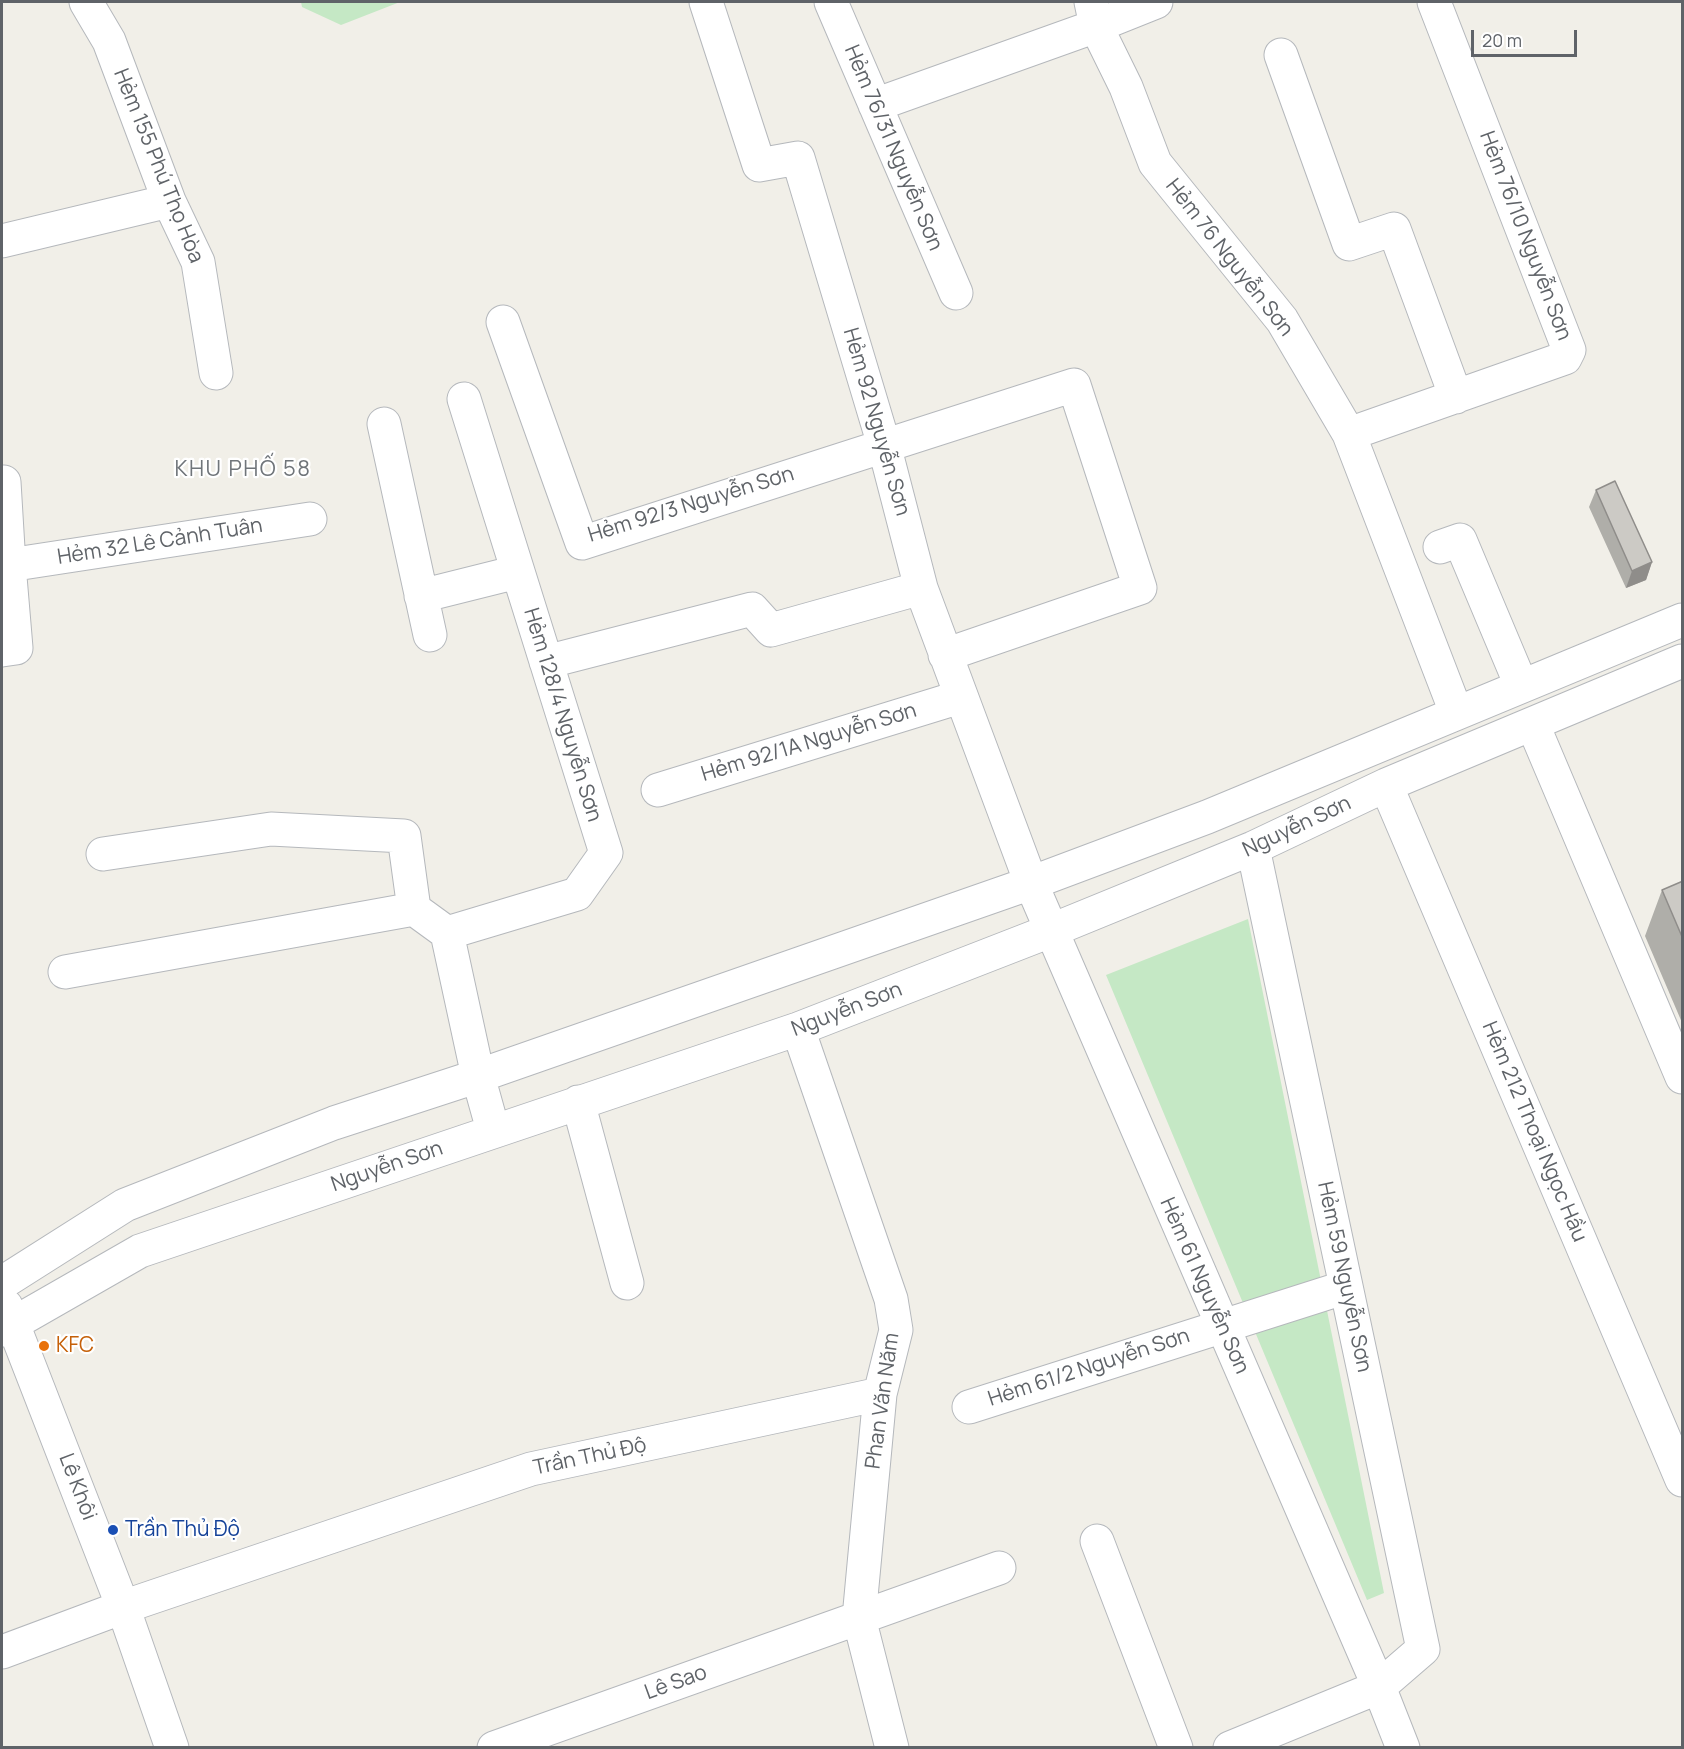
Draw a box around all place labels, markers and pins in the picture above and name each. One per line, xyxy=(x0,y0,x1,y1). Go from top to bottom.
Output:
place label: KFC xyxy=(56,1333,94,1359)
marker: KFC xyxy=(37,1339,51,1353)
place label: Trần Thủ Độ xyxy=(125,1517,240,1543)
marker: Trần Thủ Độ xyxy=(106,1523,120,1537)

